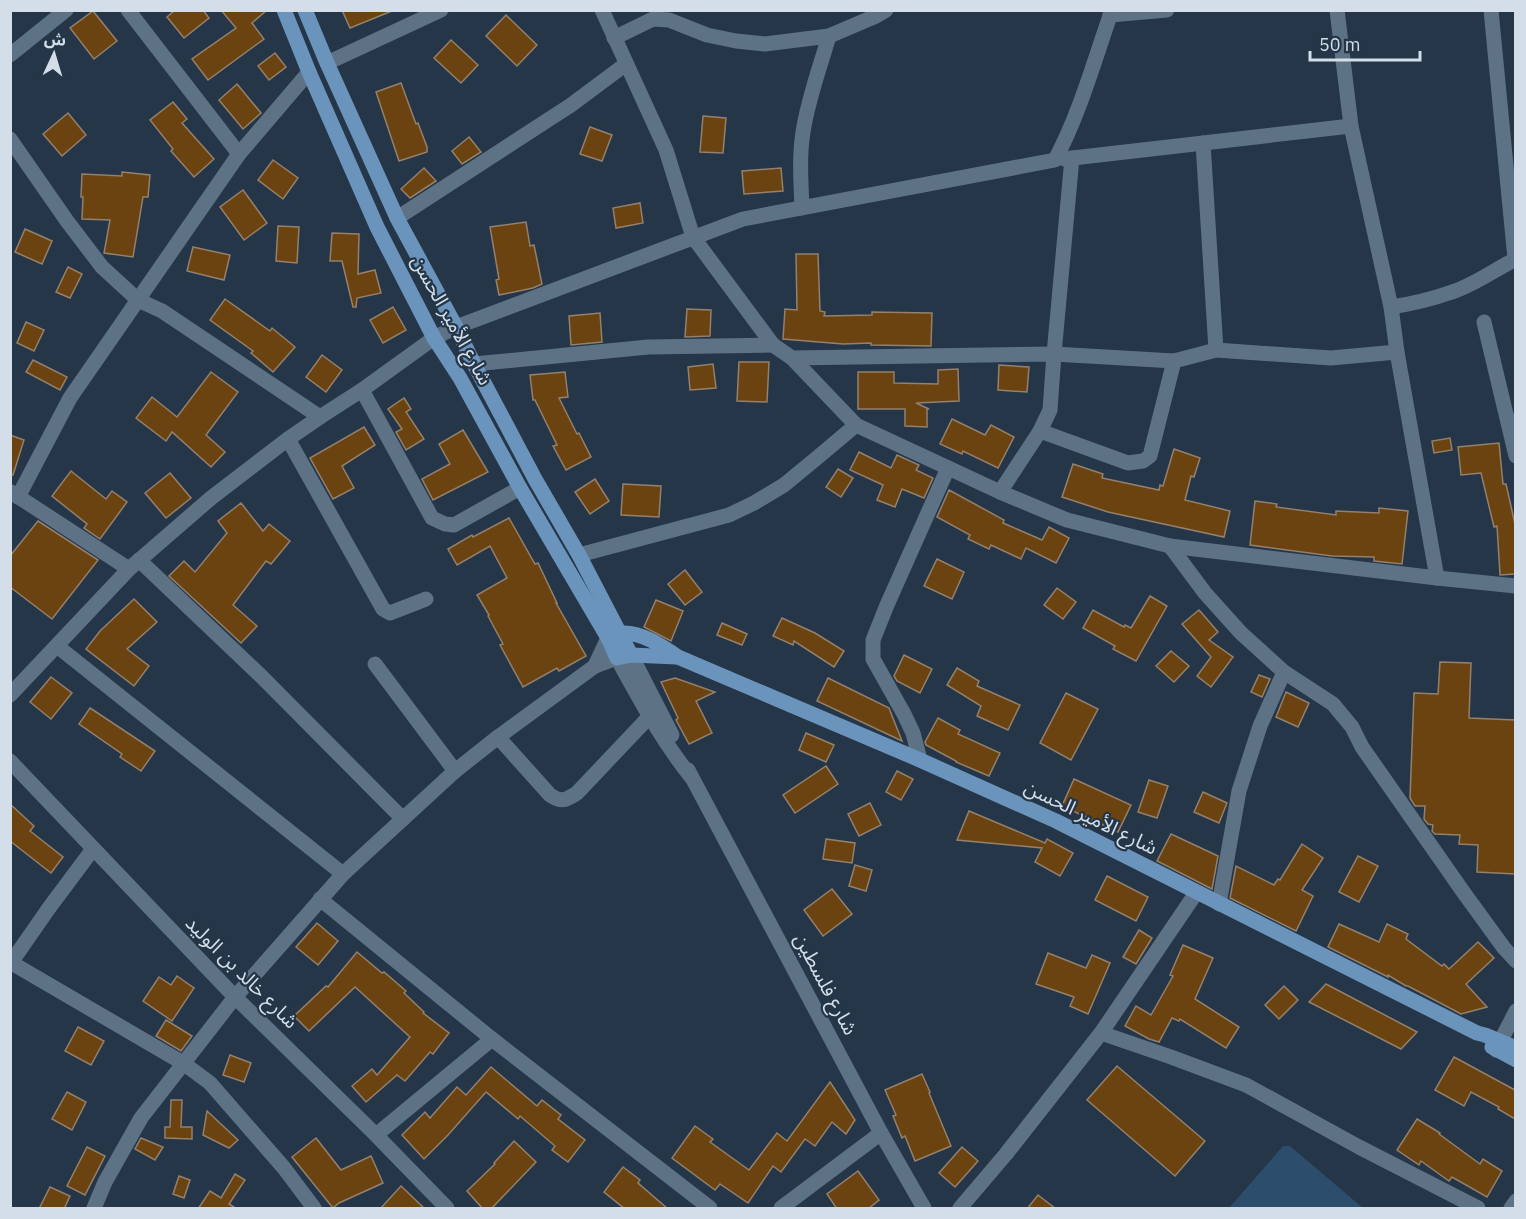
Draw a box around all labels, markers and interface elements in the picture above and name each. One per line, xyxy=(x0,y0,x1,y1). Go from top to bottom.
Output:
north arrow xyxy=(24,24,84,84)
scale bar xyxy=(1310,24,1420,62)
text: ش xyxy=(43,28,67,50)
text: 50 m xyxy=(1319,33,1361,56)
street label: شارع الأمير الحسن xyxy=(404,250,499,391)
street label: شارع الأمير الحسن xyxy=(1019,773,1162,862)
street label: شارع خالد بن الوليد xyxy=(179,909,305,1035)
street label: شارع فلسطين xyxy=(786,928,865,1040)

